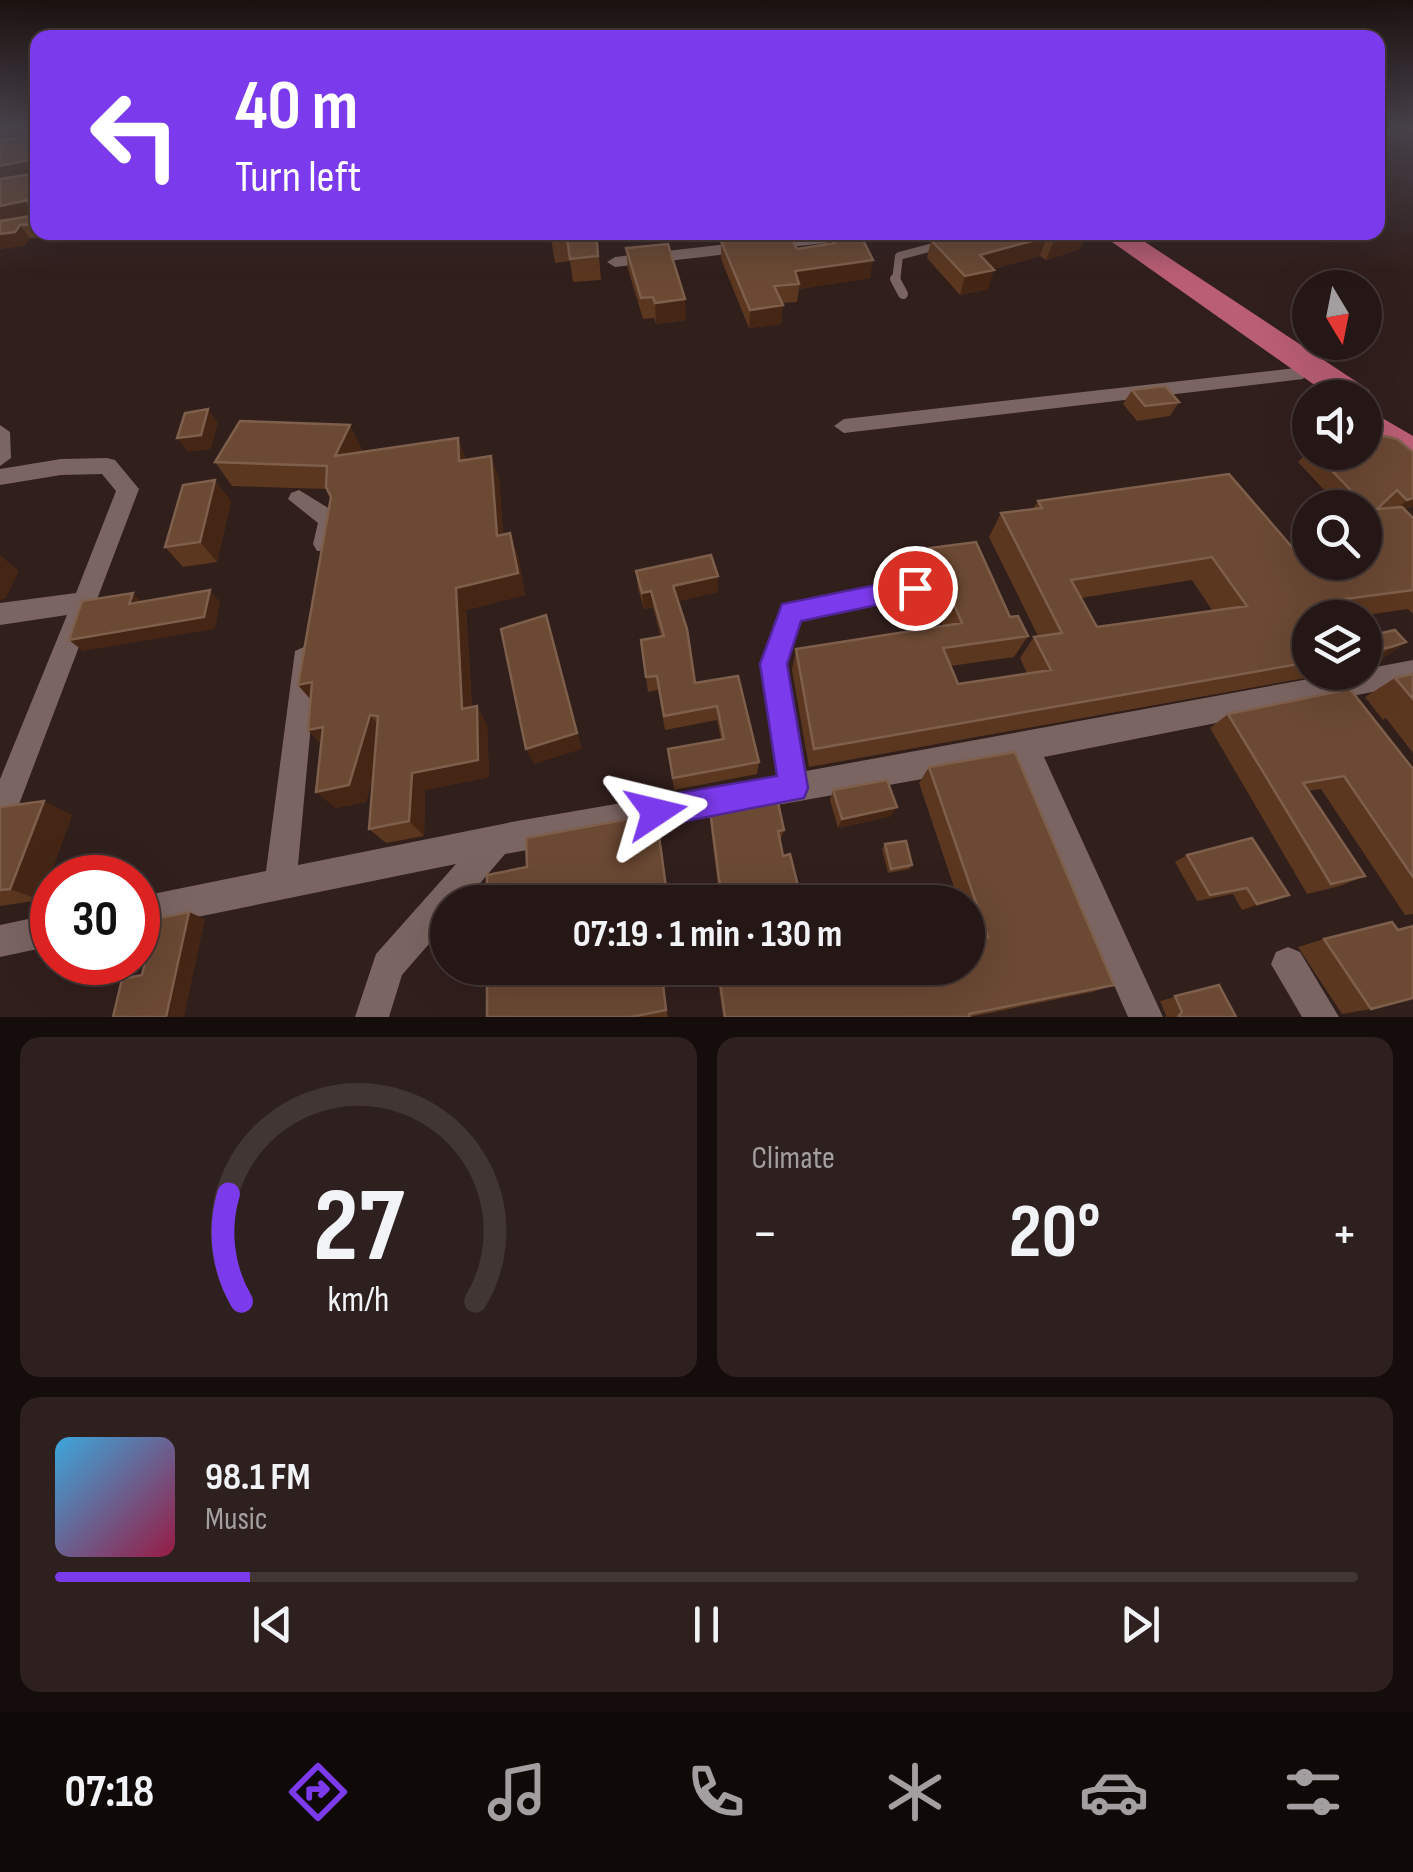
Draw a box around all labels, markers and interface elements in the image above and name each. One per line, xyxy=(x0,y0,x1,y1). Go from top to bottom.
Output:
text: 40 m xyxy=(235,65,358,149)
icon: left xyxy=(70,70,200,200)
text: Turn left xyxy=(235,150,361,205)
north arrow xyxy=(1292,270,1382,360)
map controls xyxy=(1292,270,1382,690)
button: sound xyxy=(1292,380,1382,470)
button: search xyxy=(1292,490,1382,580)
pin xyxy=(873,546,958,631)
icon: arrive xyxy=(888,561,943,616)
button: layers xyxy=(1292,600,1382,690)
position arrow xyxy=(604,760,708,864)
speed limit sign: 30 xyxy=(30,855,160,985)
text: 07:19 · 1 min · 130 m xyxy=(573,912,842,957)
text: Climate xyxy=(752,1139,835,1178)
text: 27 xyxy=(313,1165,404,1290)
text: 20° xyxy=(1009,1188,1101,1279)
text: − xyxy=(752,1201,778,1268)
text: + xyxy=(1331,1201,1358,1268)
text: km/h xyxy=(327,1279,389,1322)
text: 98.1 FM xyxy=(205,1455,311,1500)
text: Music xyxy=(205,1500,268,1539)
icon: previous xyxy=(245,1597,300,1652)
icon: pause xyxy=(679,1597,734,1652)
icon: next xyxy=(1113,1597,1168,1652)
icon: directions xyxy=(283,1757,353,1827)
icon: music xyxy=(482,1757,552,1827)
icon: phone xyxy=(681,1757,751,1827)
icon: climate xyxy=(880,1757,950,1827)
icon: car xyxy=(1079,1757,1149,1827)
icon: filters xyxy=(1278,1757,1348,1827)
text: 07:18 xyxy=(65,1765,154,1820)

